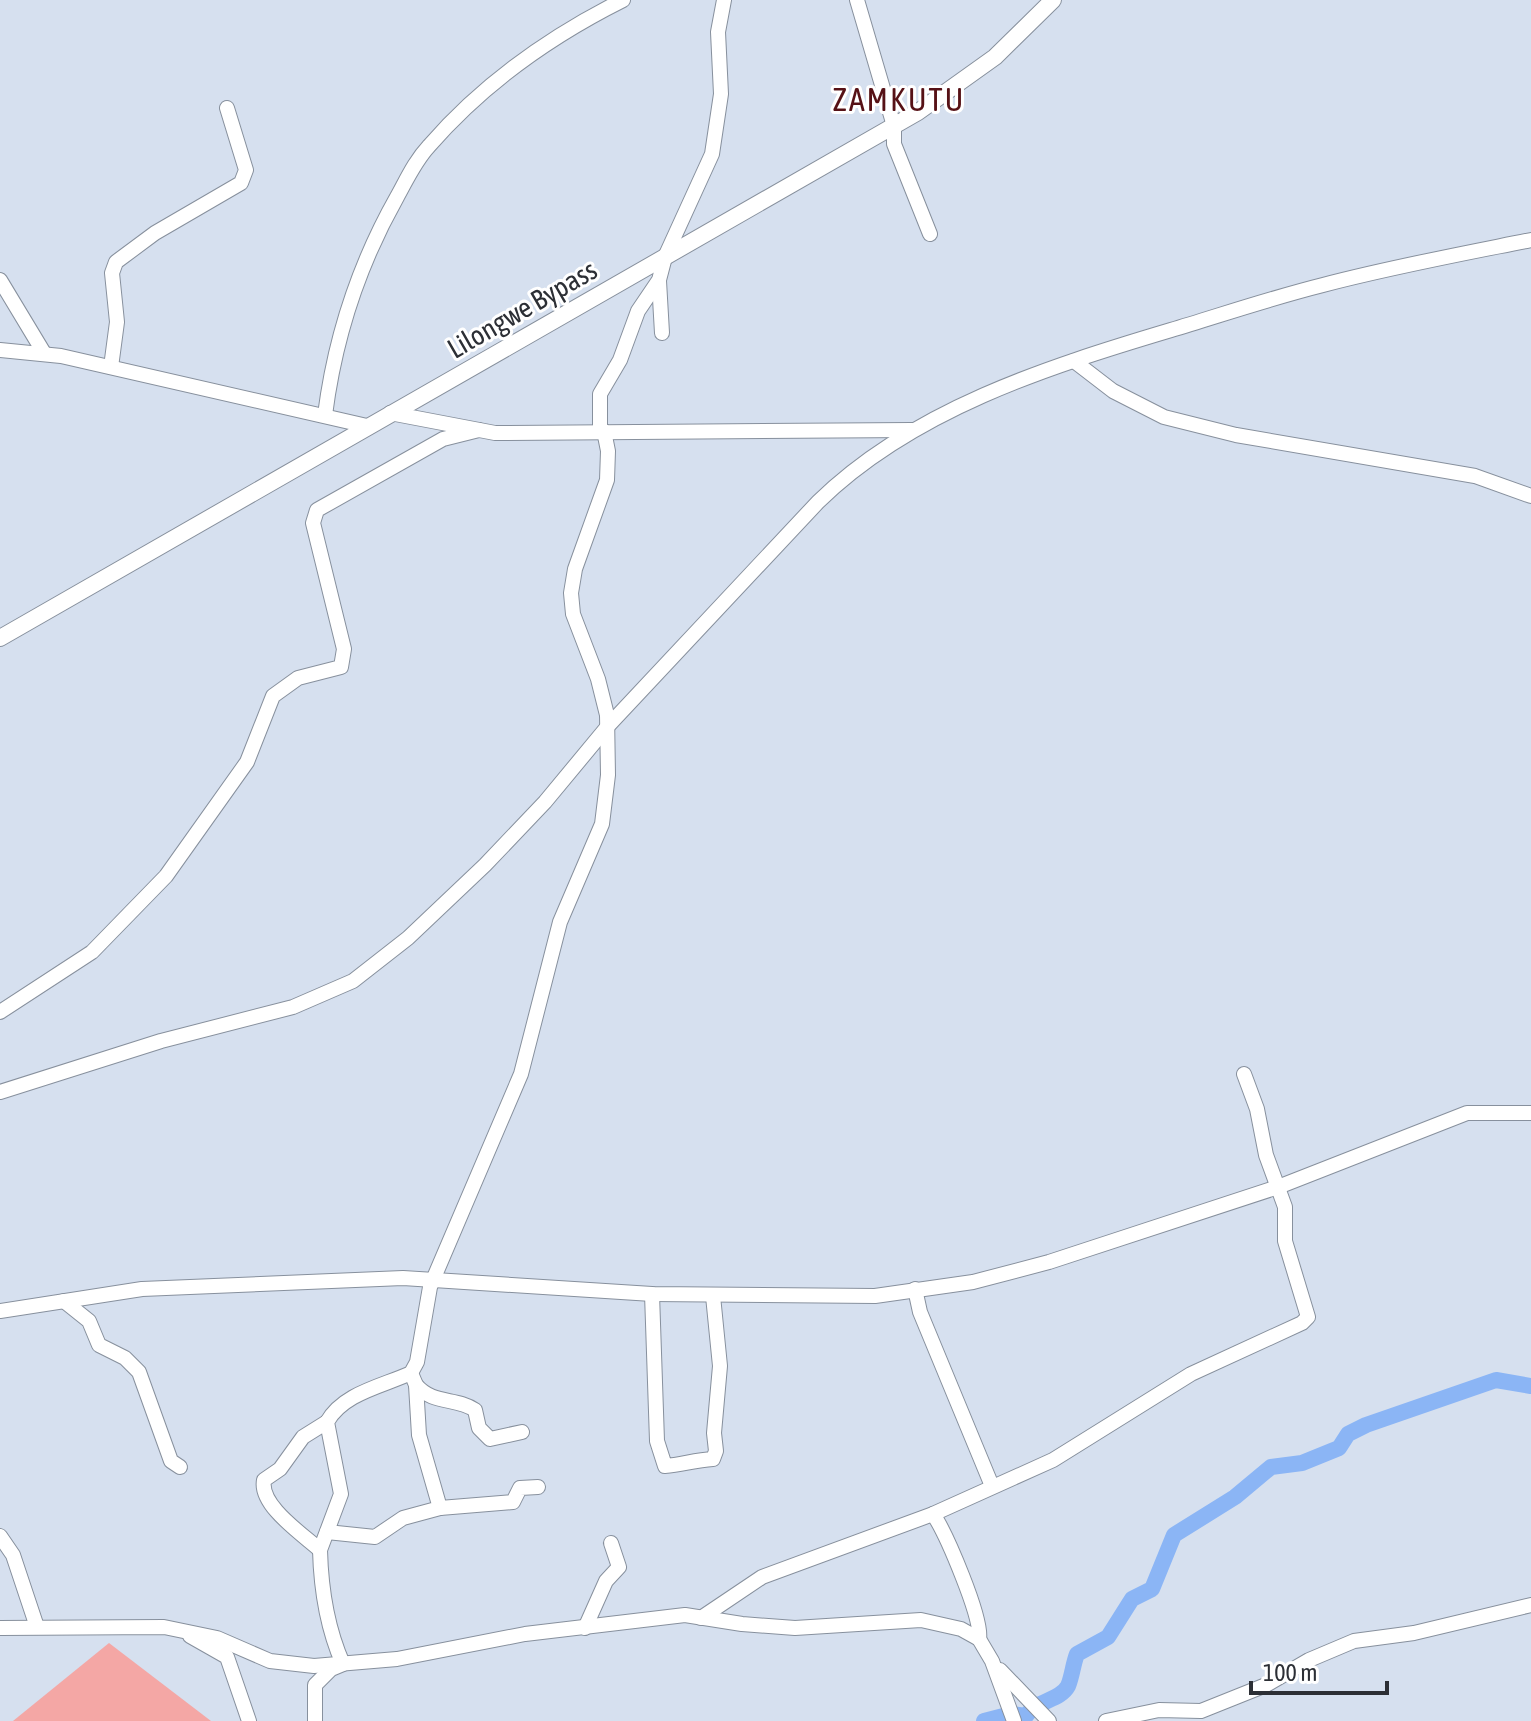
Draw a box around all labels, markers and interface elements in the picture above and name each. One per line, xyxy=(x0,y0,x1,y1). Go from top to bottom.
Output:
district label: ZAMKUTU xyxy=(832,81,966,118)
street label: Lilongwe Bypass xyxy=(442,253,602,365)
scale bar xyxy=(1251,1645,1387,1695)
text: 100 m xyxy=(1263,1659,1317,1686)

